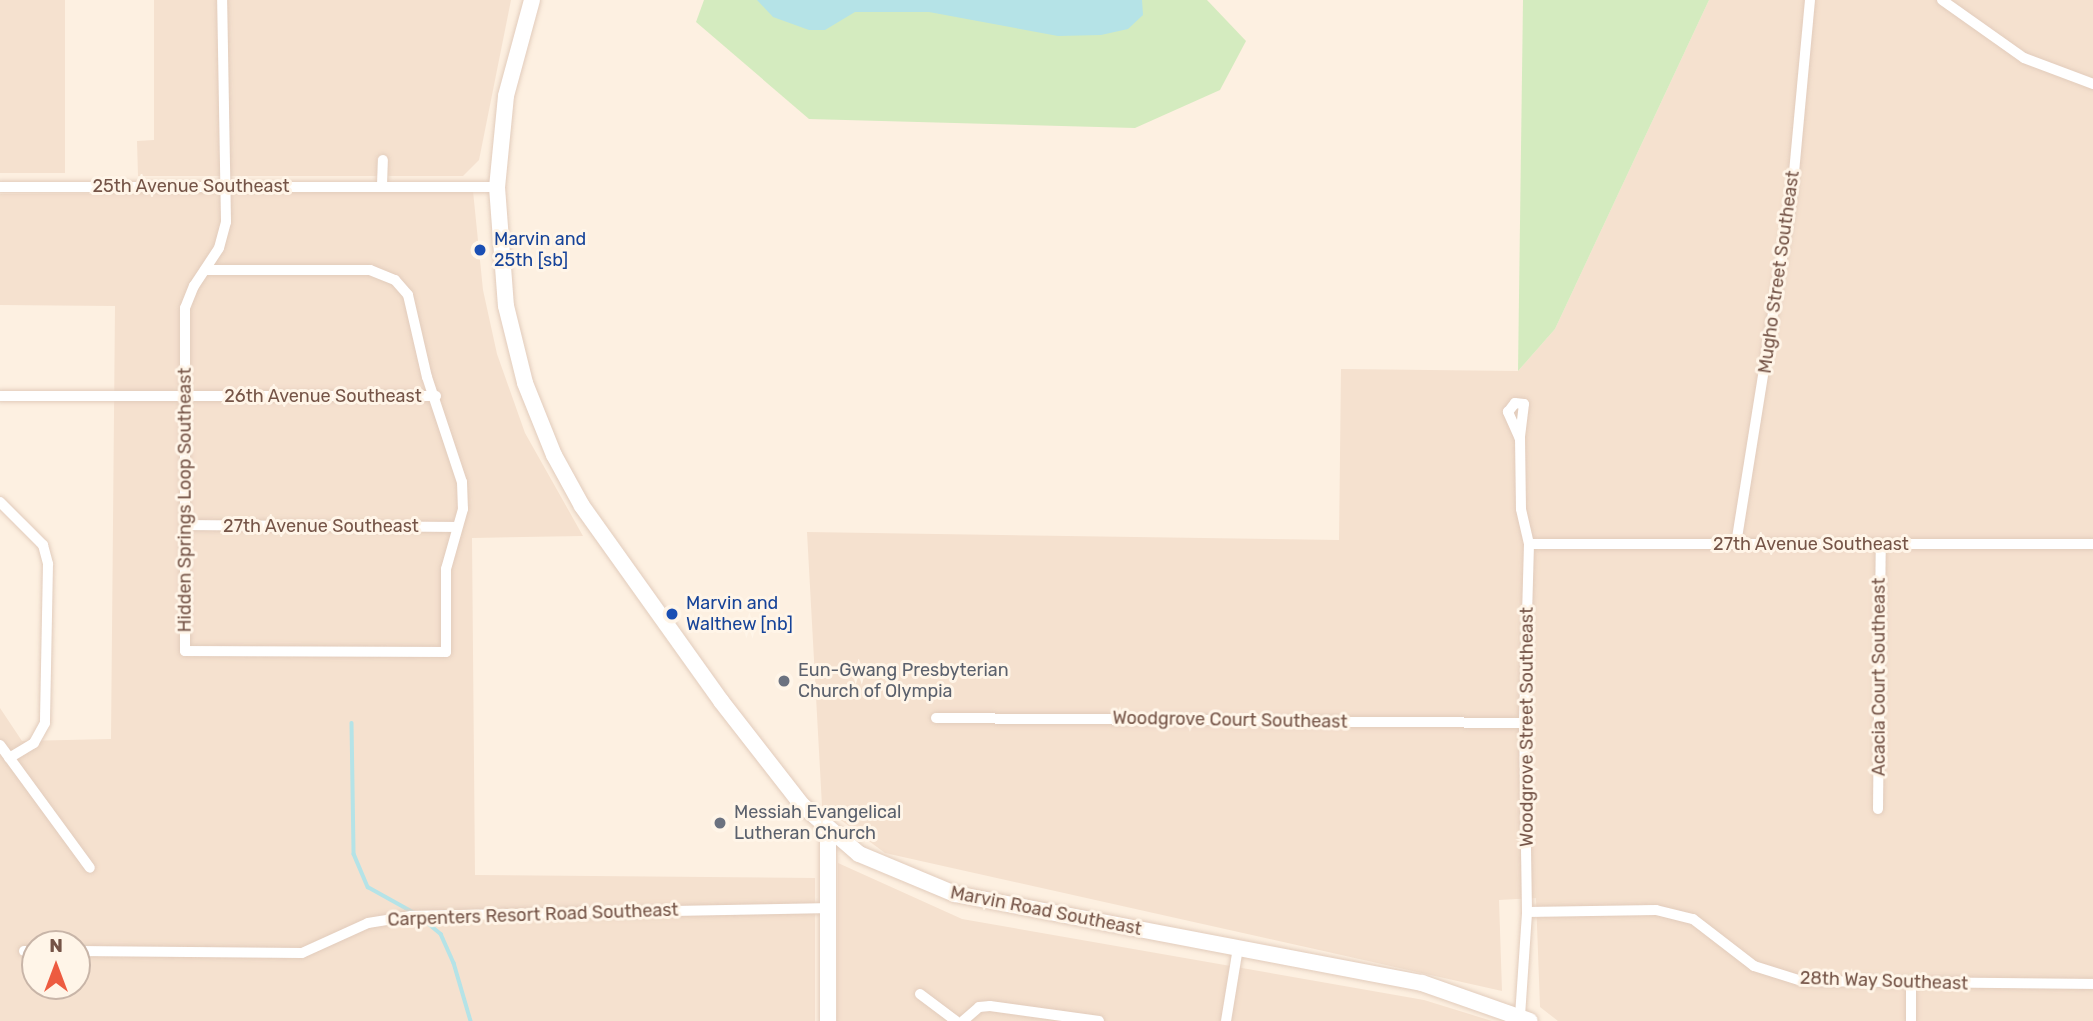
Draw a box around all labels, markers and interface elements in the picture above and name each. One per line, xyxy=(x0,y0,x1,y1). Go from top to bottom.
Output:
street label: Mugho Street Southeast xyxy=(1754,169,1804,375)
street label: 25th Avenue Southeast xyxy=(92,175,290,197)
place label: Marvin and 25th [sb] xyxy=(494,229,586,272)
marker: Marvin and 25th [sb] xyxy=(472,242,488,258)
street label: Hidden Springs Loop Southeast xyxy=(174,368,196,632)
street label: 26th Avenue Southeast xyxy=(224,385,422,407)
street label: 27th Avenue Southeast xyxy=(223,515,419,537)
street label: 27th Avenue Southeast xyxy=(1713,533,1909,555)
street label: Acacia Court Southeast xyxy=(1868,578,1890,776)
place label: Marvin and Walthew [nb] xyxy=(686,593,793,636)
marker: Marvin and Walthew [nb] xyxy=(664,606,680,622)
street label: Woodgrove Street Southeast xyxy=(1516,607,1538,847)
place label: Eun-Gwang Presbyterian Church of Olympia xyxy=(798,660,1009,702)
marker: Eun-Gwang Presbyterian Church of Olympia xyxy=(776,673,792,689)
street label: Woodgrove Court Southeast xyxy=(1112,707,1348,733)
place label: Messiah Evangelical Lutheran Church xyxy=(734,802,901,844)
marker: Messiah Evangelical Lutheran Church xyxy=(712,815,728,831)
street label: Marvin Road Southeast xyxy=(949,882,1143,940)
street label: Carpenters Resort Road Southeast xyxy=(387,899,679,931)
north arrow xyxy=(21,930,91,1000)
text: N xyxy=(49,934,63,957)
street label: 28th Way Southeast xyxy=(1799,967,1969,995)

